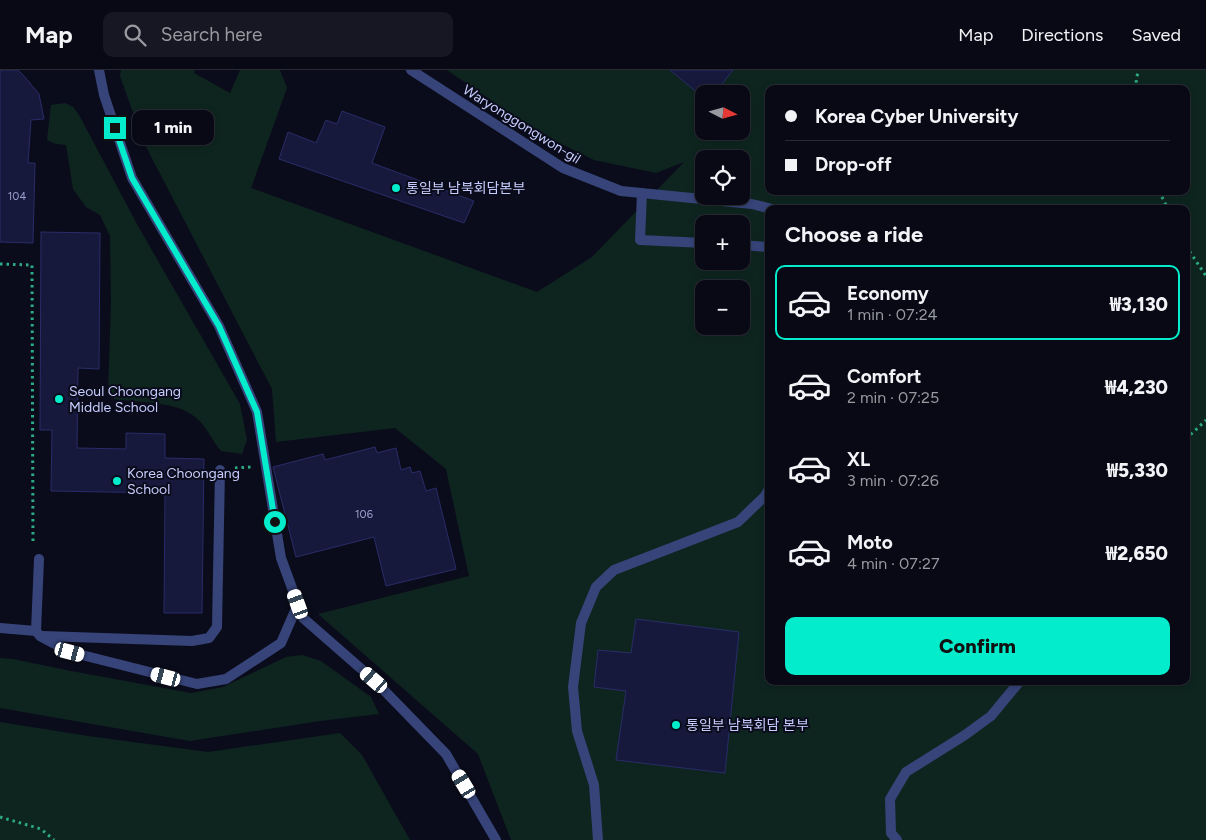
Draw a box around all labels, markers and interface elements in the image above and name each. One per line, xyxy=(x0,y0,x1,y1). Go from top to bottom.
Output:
search box xyxy=(103,12,453,57)
text: Map xyxy=(25,20,73,49)
icon: search xyxy=(121,21,149,49)
text: Search here xyxy=(161,23,262,46)
text: Map xyxy=(958,24,993,46)
text: Directions xyxy=(1021,24,1103,46)
text: Saved xyxy=(1131,24,1181,46)
street label: Waryonggongwon-gil xyxy=(460,81,584,168)
north arrow xyxy=(695,85,750,140)
map controls xyxy=(695,85,750,335)
text: Korea Cyber University xyxy=(815,105,1018,128)
callout: 1 min xyxy=(132,110,215,146)
route end xyxy=(104,117,126,139)
text: 1 min xyxy=(154,118,192,137)
button: locate xyxy=(695,150,750,205)
text: Drop-off xyxy=(815,153,892,176)
place label: 통일부 남북회담본부 xyxy=(406,180,525,197)
marker: 통일부 남북회담본부 xyxy=(390,182,402,194)
house number: 104 xyxy=(8,190,26,203)
button: + xyxy=(695,215,750,270)
text: Choose a ride xyxy=(785,221,923,248)
button: − xyxy=(695,280,750,335)
icon: car xyxy=(787,280,832,325)
text: Economy xyxy=(847,282,929,305)
text: ₩3,130 xyxy=(1110,293,1168,316)
text: 1 min · 07:24 xyxy=(847,305,938,324)
icon: car xyxy=(787,363,832,408)
text: Comfort xyxy=(847,365,922,388)
text: ₩4,230 xyxy=(1105,376,1168,399)
place label: Seoul Choongang Middle School xyxy=(69,383,181,416)
text: 2 min · 07:25 xyxy=(847,388,939,407)
marker: Seoul Choongang Middle School xyxy=(53,393,65,405)
icon: car xyxy=(787,446,832,491)
text: XL xyxy=(847,448,870,471)
text: ₩5,330 xyxy=(1107,459,1168,482)
place label: Korea Choongang School xyxy=(127,465,240,498)
text: 3 min · 07:26 xyxy=(847,471,939,490)
marker: Korea Choongang School xyxy=(111,475,123,487)
house number: 106 xyxy=(355,508,373,521)
route start xyxy=(264,511,286,533)
icon: car xyxy=(787,529,832,574)
text: Moto xyxy=(847,531,893,554)
text: ₩2,650 xyxy=(1106,542,1168,565)
text: 4 min · 07:27 xyxy=(847,554,940,573)
car xyxy=(285,587,310,621)
button: Confirm xyxy=(785,617,1170,675)
car xyxy=(53,641,86,663)
car xyxy=(357,664,390,696)
car xyxy=(149,666,182,688)
place label: 통일부 남북회담 본부 xyxy=(686,717,809,734)
marker: 통일부 남북회담 본부 xyxy=(670,719,682,731)
car xyxy=(449,767,478,801)

